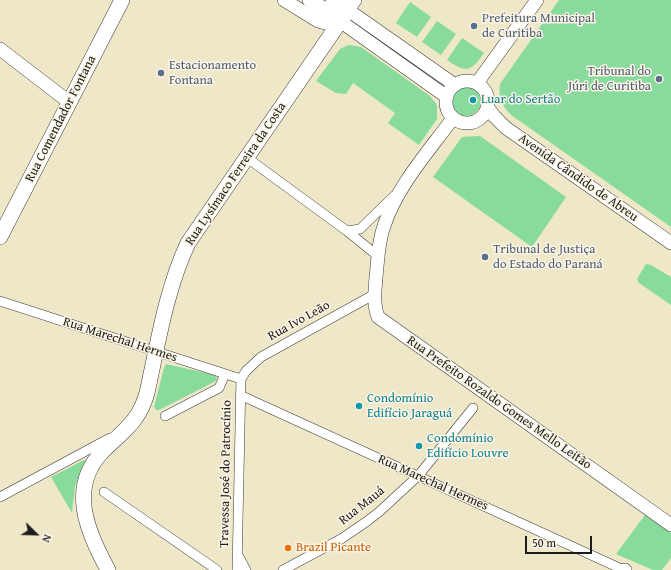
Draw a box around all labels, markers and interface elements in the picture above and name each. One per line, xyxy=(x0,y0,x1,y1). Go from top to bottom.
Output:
place label: Prefeitura Municipal de Curitiba xyxy=(482,11,595,42)
marker: Prefeitura Municipal de Curitiba xyxy=(469,21,479,31)
street label: Rua Comendador Fontana xyxy=(22,53,100,185)
place label: Estacionamento Fontana xyxy=(169,58,256,89)
place label: Tribunal do Júri de Curitiba xyxy=(568,64,651,95)
marker: Estacionamento Fontana xyxy=(156,68,166,78)
marker: Tribunal do Júri de Curitiba xyxy=(654,74,664,84)
place label: Luar do Sertão xyxy=(481,92,560,108)
marker: Luar do Sertão xyxy=(468,95,478,105)
street label: Rua Lysímaco Ferreira da Costa xyxy=(182,100,290,248)
street label: Avenida Cândido de Abreu xyxy=(515,131,641,225)
place label: Tribunal de Justiça do Estado do Paraná xyxy=(493,242,603,273)
marker: Tribunal de Justiça do Estado do Paraná xyxy=(480,252,490,262)
street label: Rua Ivo Leão xyxy=(265,298,333,344)
street label: Rua Marechal Hermes xyxy=(61,314,179,366)
street label: Rua Prefeito Rozaldo Gomes Mello Leitão xyxy=(404,333,594,473)
place label: Condomínio Edifício Jaraguá xyxy=(367,391,452,422)
street label: Travessa José do Patrocínio xyxy=(217,400,235,548)
marker: Condomínio Edifício Jaraguá xyxy=(354,401,364,411)
place label: Condomínio Edifício Louvre xyxy=(427,431,509,462)
marker: Condomínio Edifício Louvre xyxy=(414,441,424,451)
street label: Rua Marechal Hermes xyxy=(375,452,491,514)
street label: Rua Mauá xyxy=(336,483,388,529)
north arrow xyxy=(16,514,56,554)
scale bar xyxy=(527,528,594,554)
text: N xyxy=(38,532,56,545)
text: 50 m xyxy=(532,534,556,551)
place label: Brazil Picante xyxy=(296,540,371,556)
marker: Brazil Picante xyxy=(283,543,293,553)

